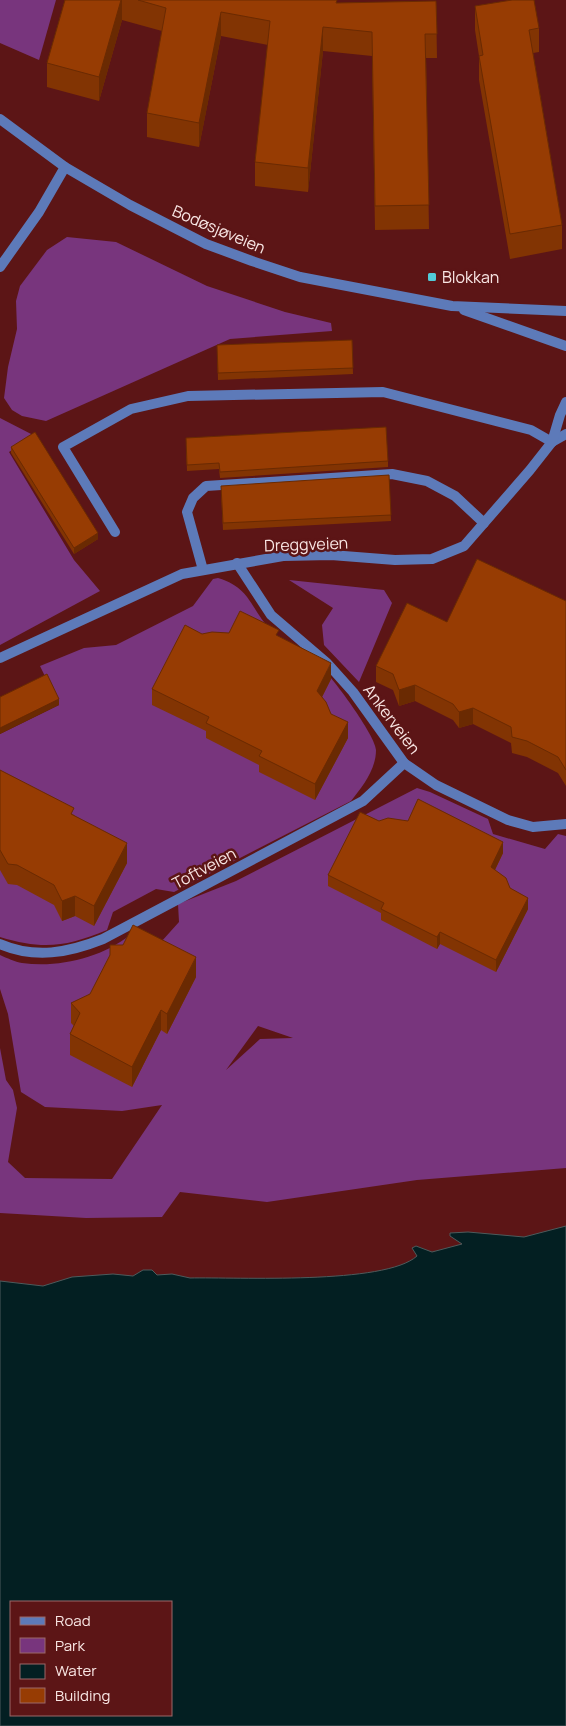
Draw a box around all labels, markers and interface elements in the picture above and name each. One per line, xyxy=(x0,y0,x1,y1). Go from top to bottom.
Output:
street label: Bodøsjøveien xyxy=(169,199,269,259)
place label: Blokkan xyxy=(442,266,499,288)
marker: Blokkan xyxy=(426,271,438,283)
street label: Dreggveien xyxy=(264,532,348,556)
street label: Ankerveien xyxy=(359,680,425,758)
street label: Toftveien xyxy=(168,842,240,894)
legend xyxy=(10,1601,172,1716)
text: Road xyxy=(55,1610,91,1631)
text: Park xyxy=(55,1635,85,1656)
text: Water xyxy=(55,1660,97,1681)
text: Building xyxy=(55,1685,110,1706)

